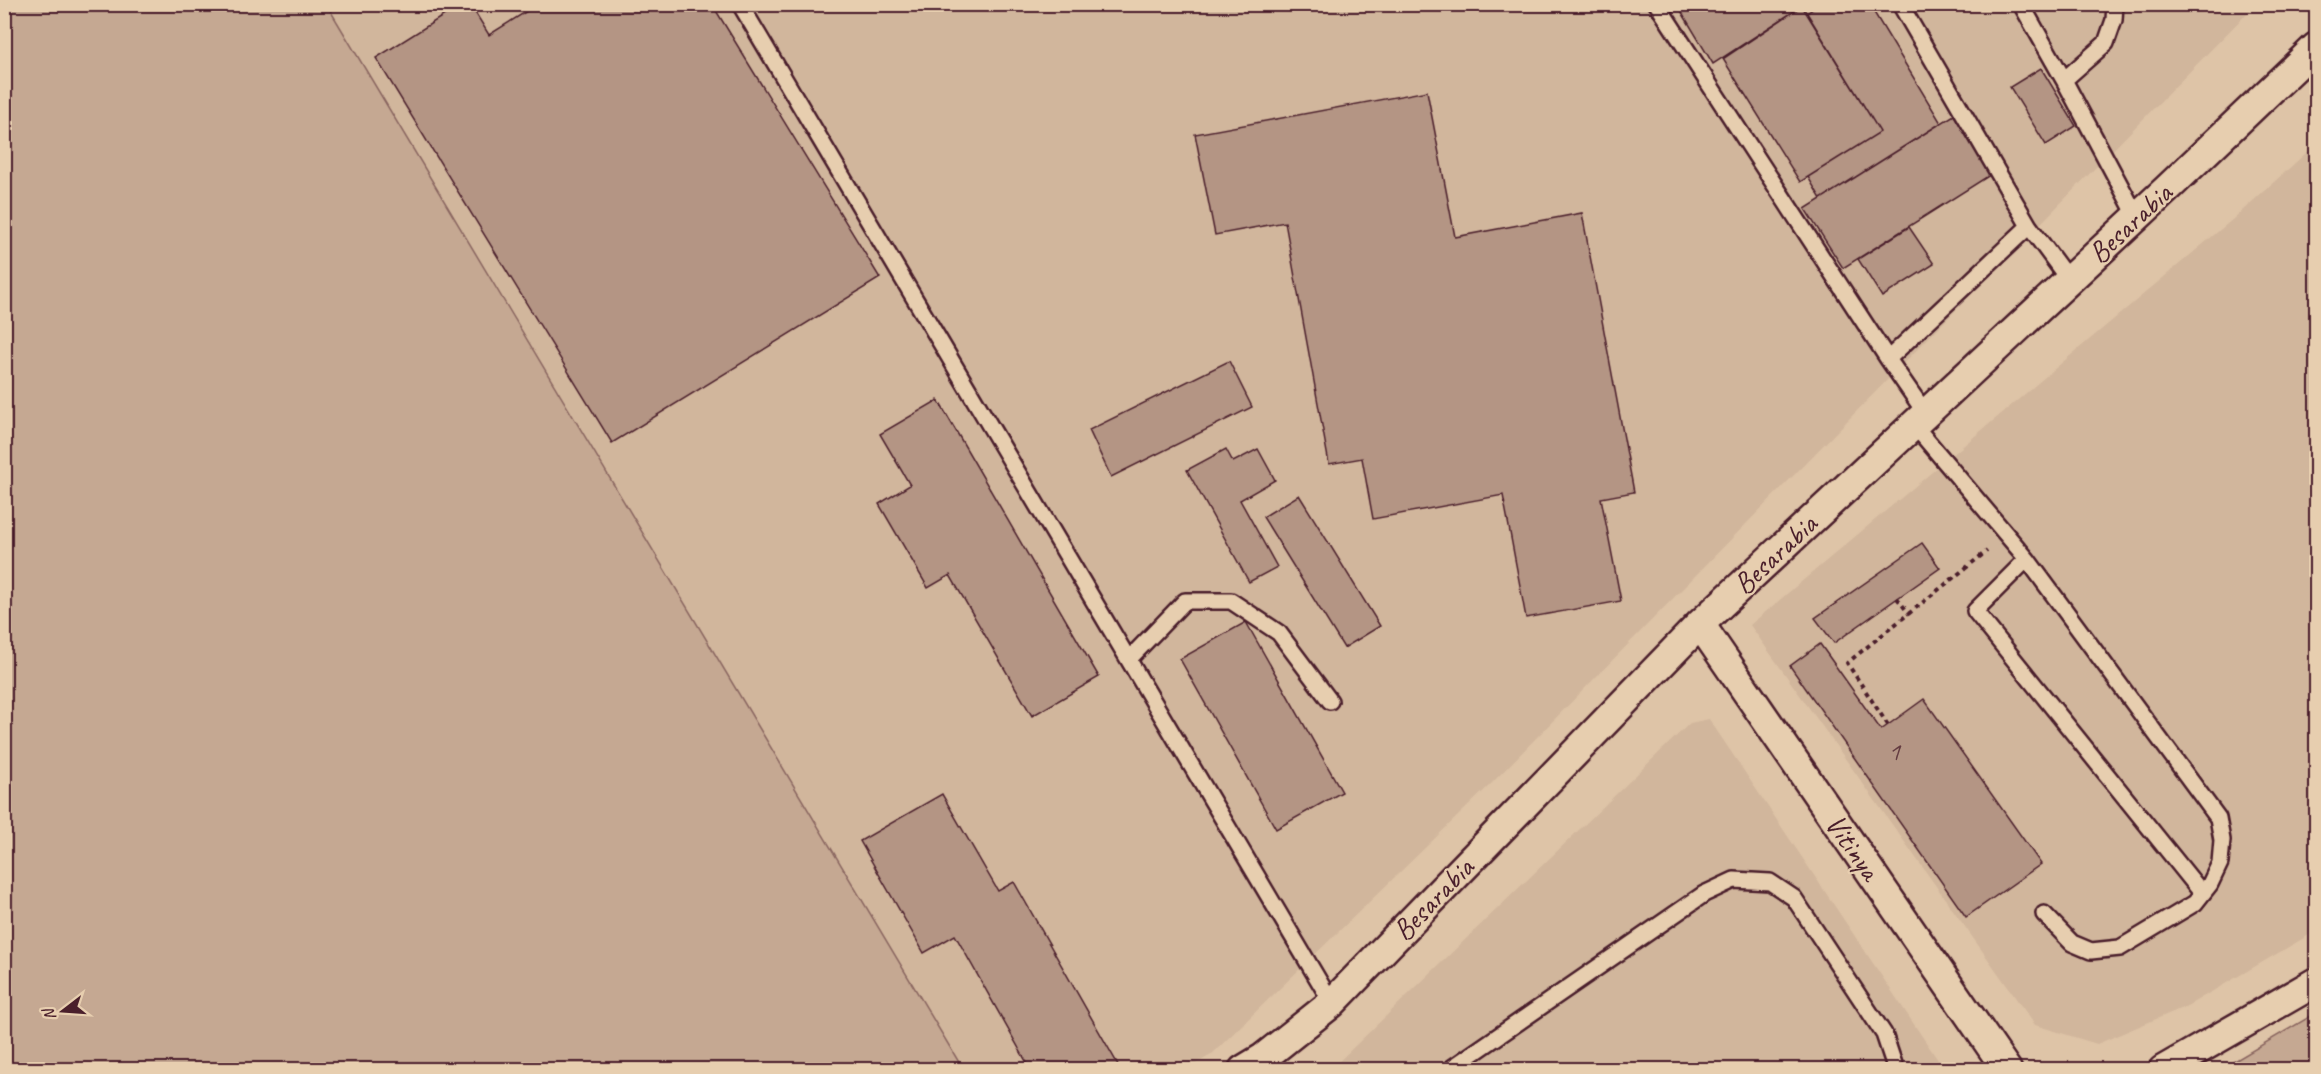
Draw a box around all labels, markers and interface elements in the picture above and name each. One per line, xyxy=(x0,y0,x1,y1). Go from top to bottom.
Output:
street label: Besarabia xyxy=(2080,173,2181,271)
street label: Besarabia xyxy=(1725,504,1826,602)
house number: 1 xyxy=(1888,734,1902,768)
street label: Vitinya xyxy=(1817,807,1891,890)
street label: Besarabia xyxy=(1384,848,1483,949)
north arrow xyxy=(33,981,93,1041)
text: N xyxy=(38,1004,61,1023)

